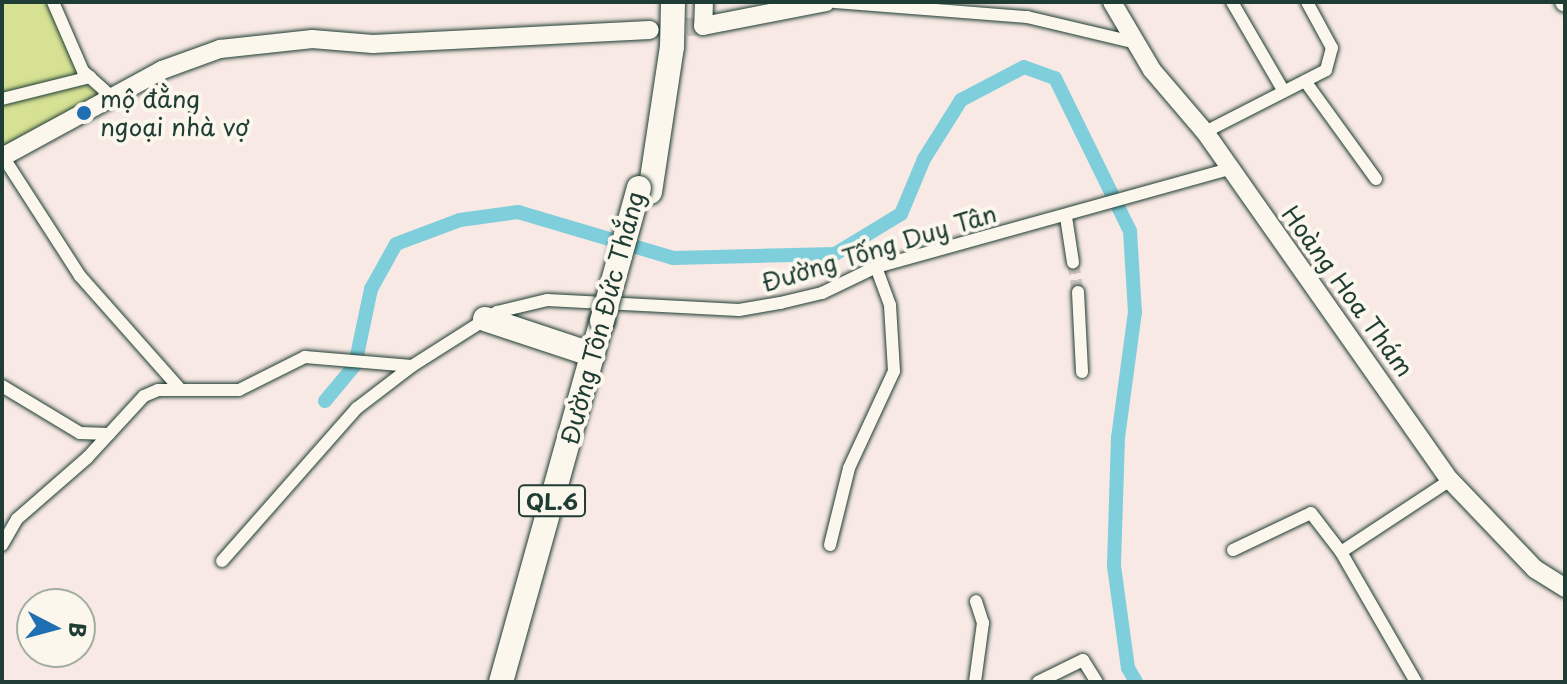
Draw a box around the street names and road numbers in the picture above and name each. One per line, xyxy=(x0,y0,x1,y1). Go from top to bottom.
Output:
street label: Đường Tôn Đức Thắng xyxy=(554,188,650,448)
street label: Đường Tống Duy Tân xyxy=(759,199,999,297)
street label: Hoàng Hoa Thám xyxy=(1276,200,1420,382)
road number: QL.6 xyxy=(518,483,586,519)

